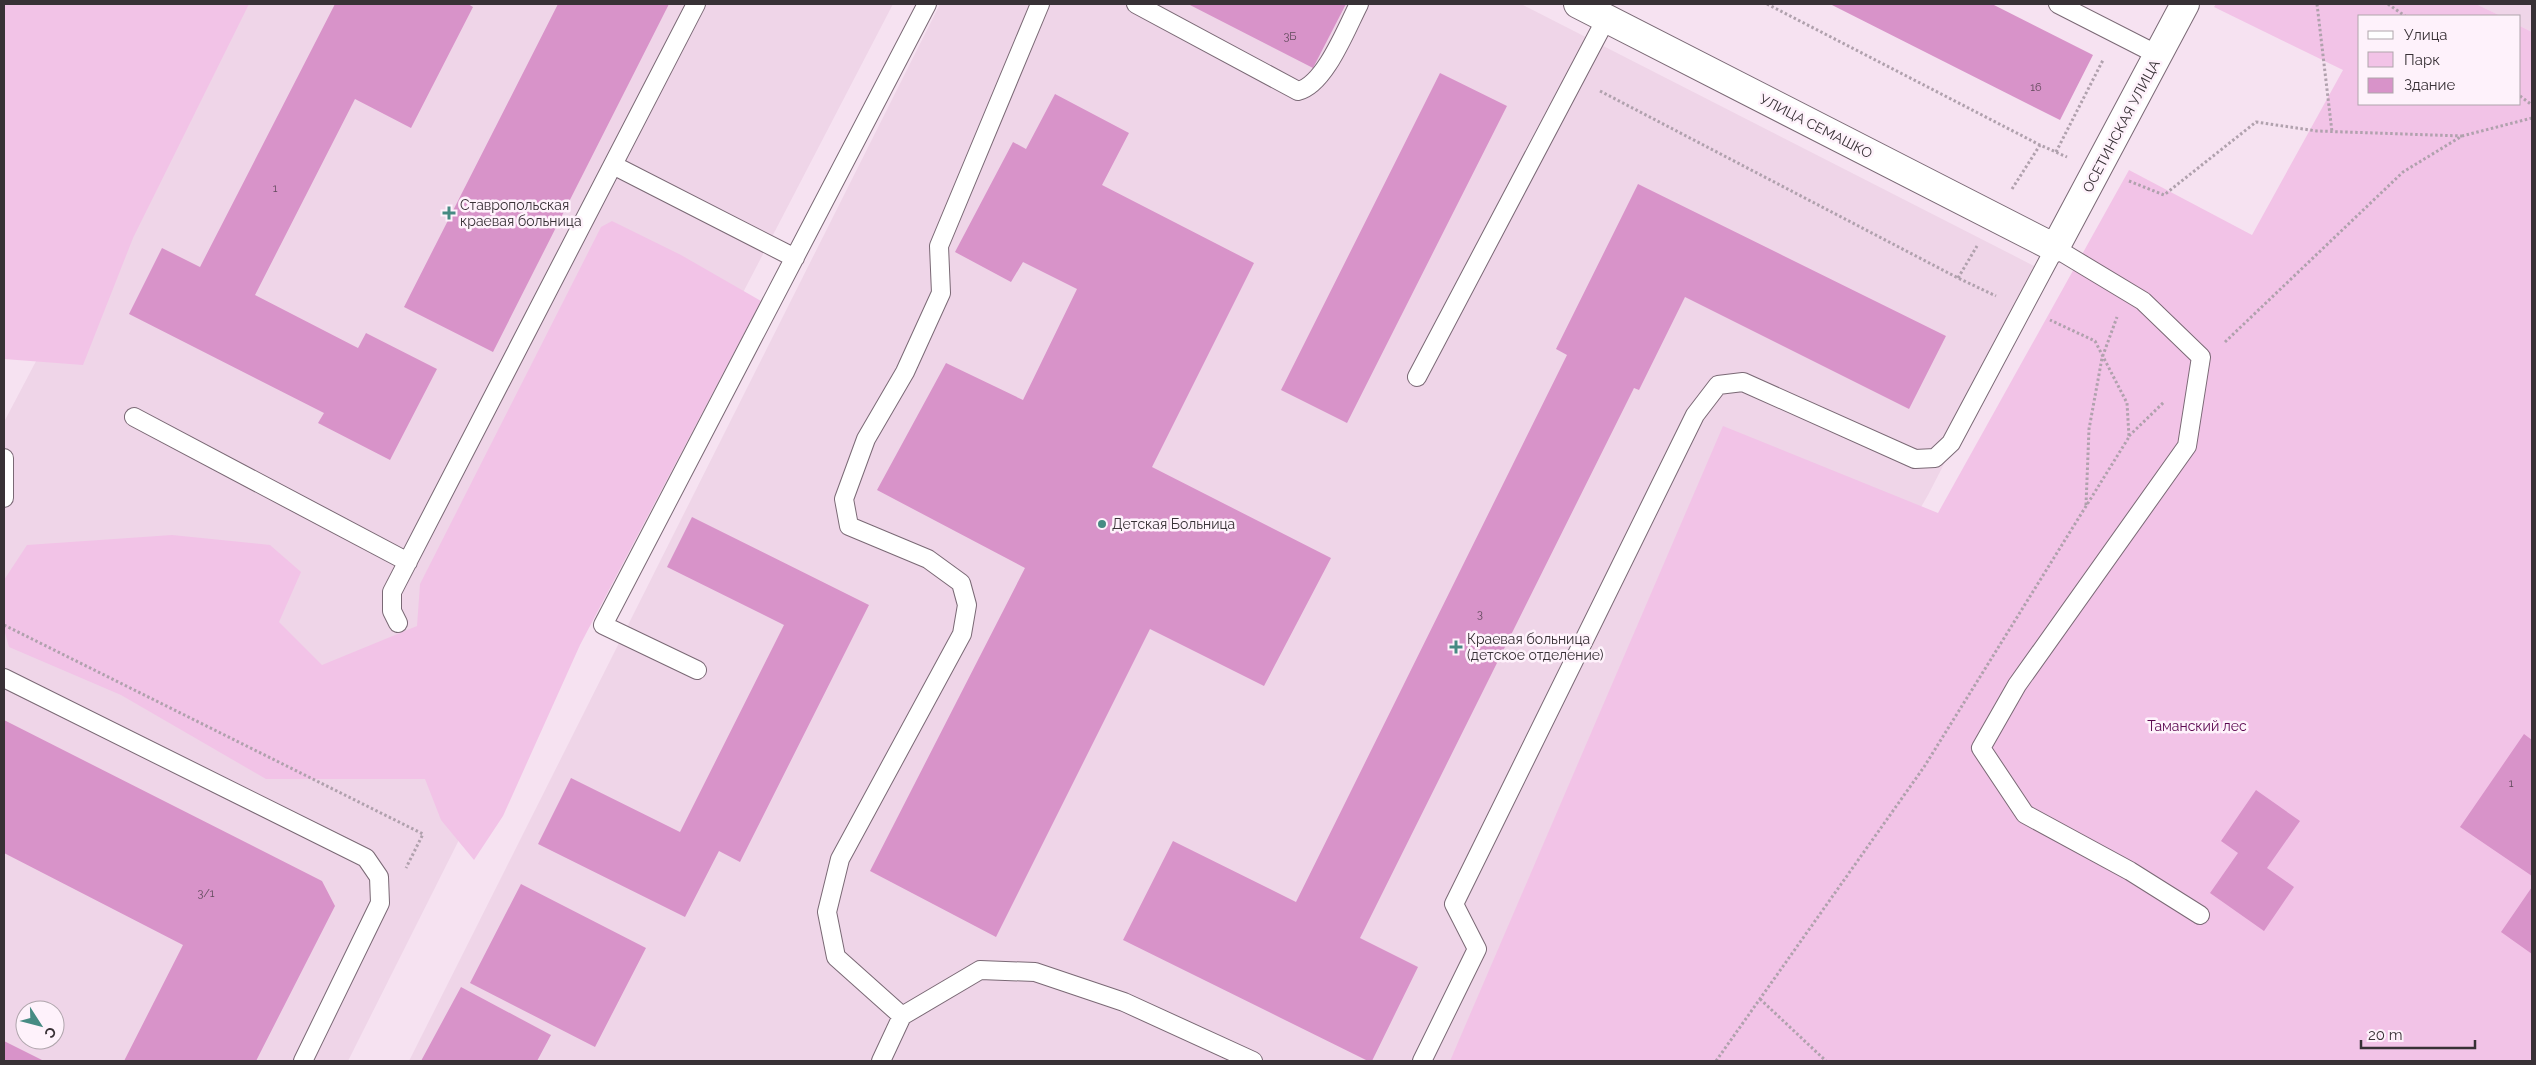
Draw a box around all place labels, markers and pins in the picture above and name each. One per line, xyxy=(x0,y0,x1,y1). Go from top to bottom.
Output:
place label: Ставропольская краевая больница xyxy=(460,197,582,229)
marker: Ставропольская краевая больница xyxy=(442,206,456,220)
place label: Детская Больница xyxy=(1112,516,1235,532)
marker: Детская Больница xyxy=(1096,518,1108,530)
place label: Краевая больница (детское отделение) xyxy=(1467,631,1604,663)
marker: Краевая больница (детское отделение) xyxy=(1449,640,1463,654)

